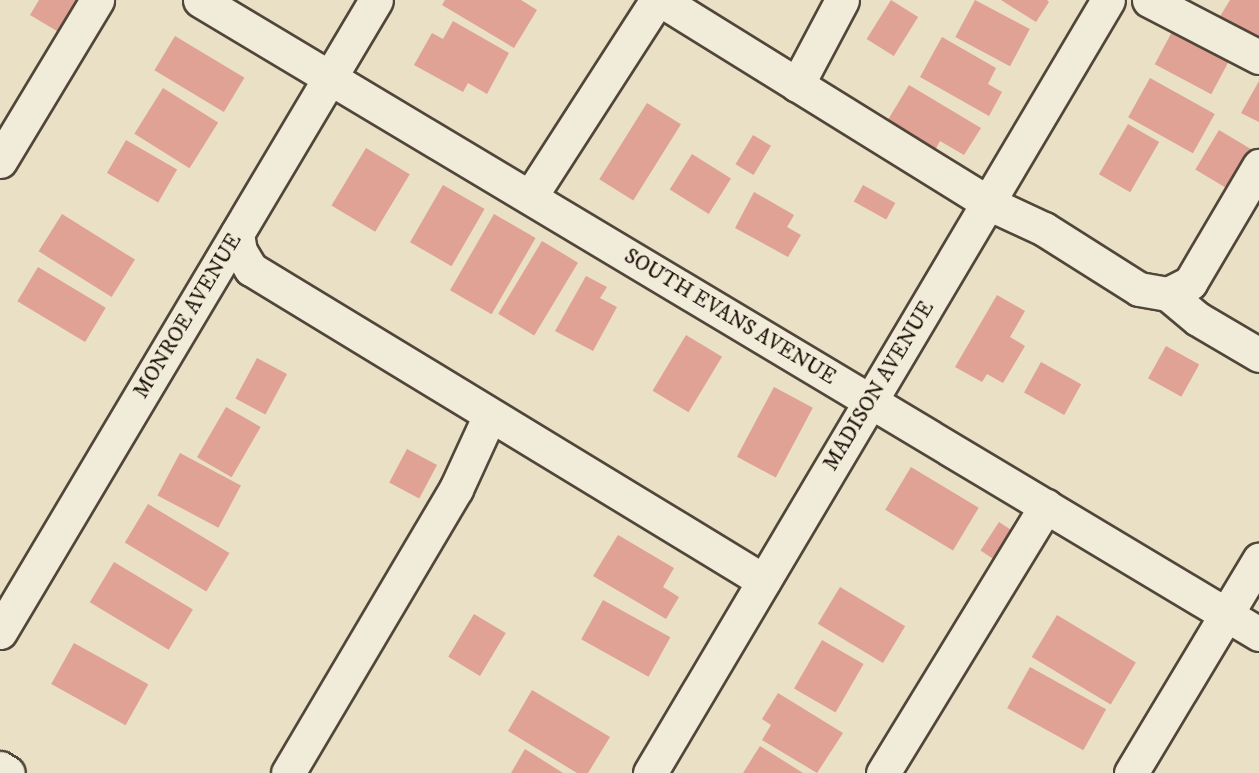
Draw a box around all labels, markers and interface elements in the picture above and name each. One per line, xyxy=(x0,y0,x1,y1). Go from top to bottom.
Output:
street label: MONROE AVENUE xyxy=(129,229,247,403)
street label: SOUTH EVANS AVENUE xyxy=(620,244,840,390)
street label: MADISON AVENUE xyxy=(818,297,940,475)

